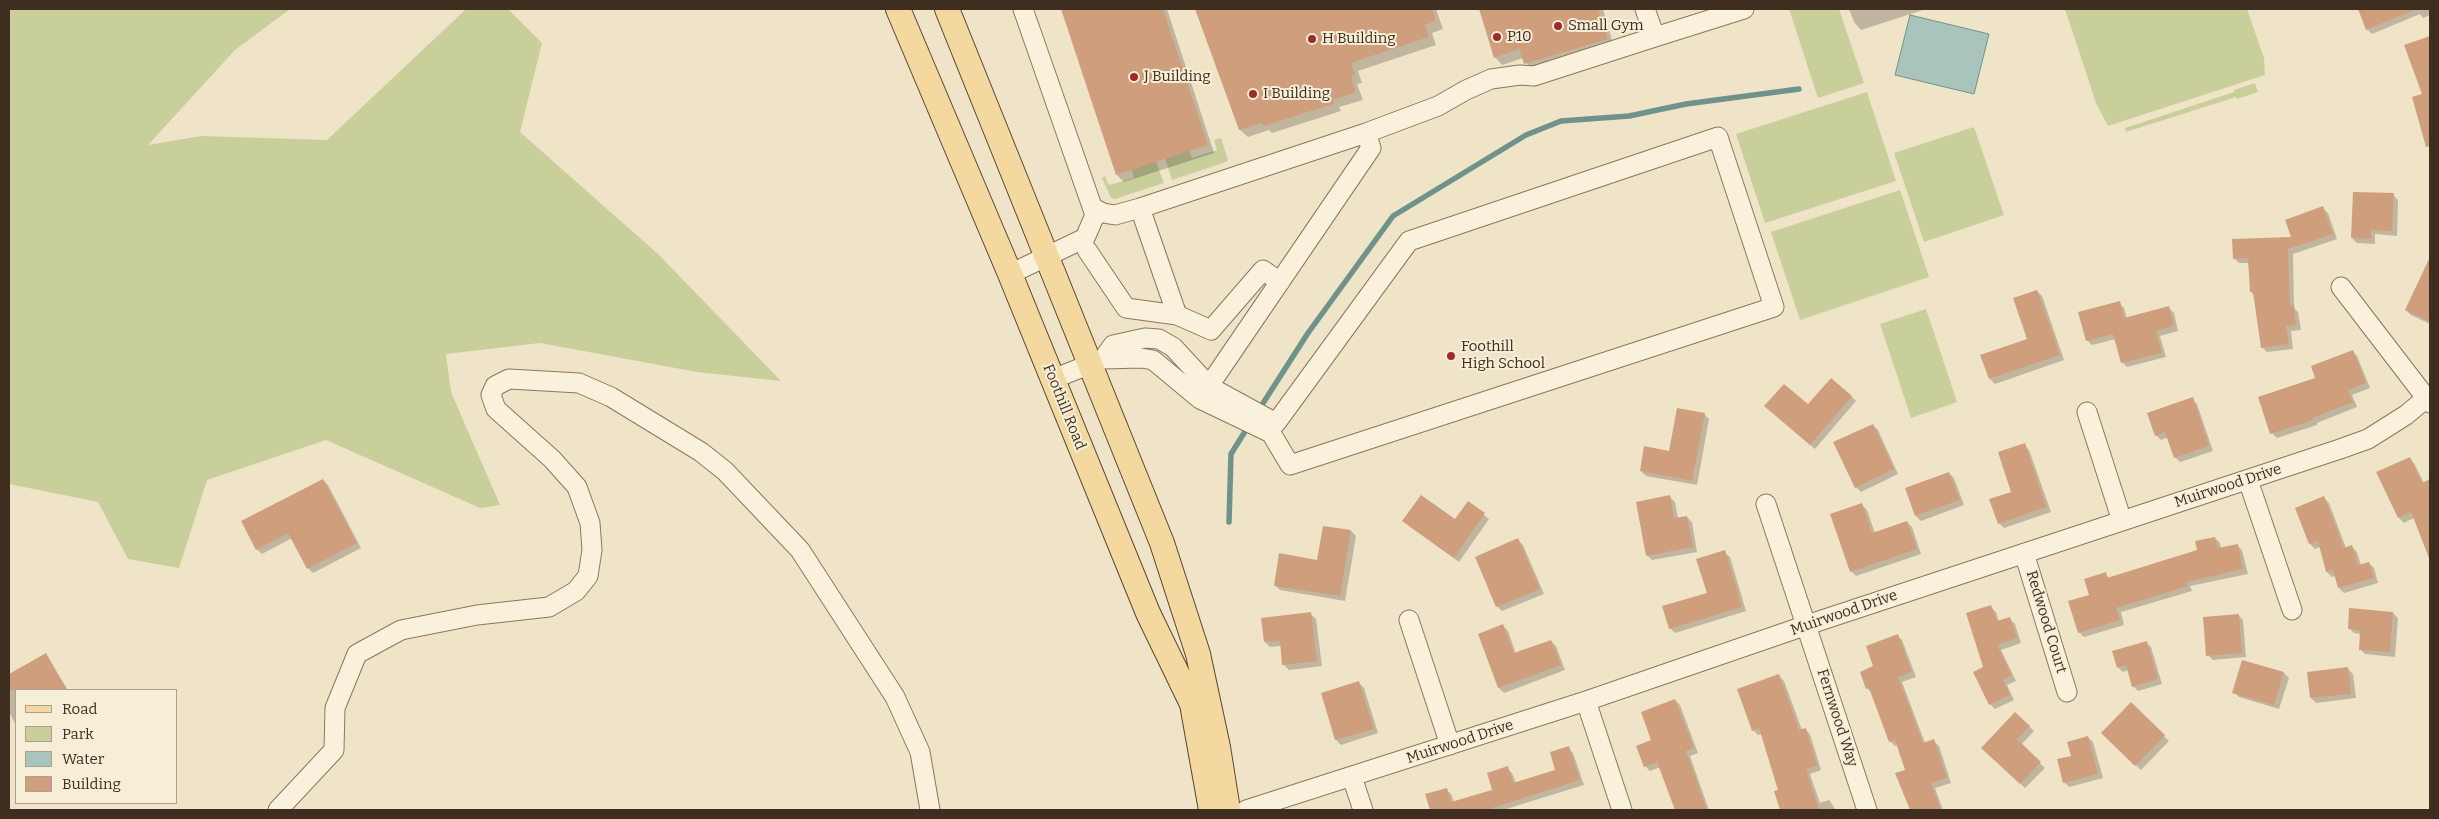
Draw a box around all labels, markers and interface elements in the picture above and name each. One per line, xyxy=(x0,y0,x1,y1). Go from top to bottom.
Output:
place label: Small Gym xyxy=(1568,17,1644,35)
marker: Small Gym xyxy=(1552,20,1564,32)
place label: P10 xyxy=(1507,28,1532,46)
place label: H Building xyxy=(1322,30,1396,48)
marker: P10 xyxy=(1491,31,1503,43)
marker: H Building xyxy=(1306,33,1318,45)
place label: J Building xyxy=(1144,68,1211,86)
marker: J Building xyxy=(1128,71,1140,83)
place label: I Building xyxy=(1263,85,1330,103)
marker: I Building xyxy=(1247,88,1259,100)
place label: Foothill High School xyxy=(1461,338,1545,373)
marker: Foothill High School xyxy=(1445,350,1457,362)
street label: Foothill Road xyxy=(1039,361,1089,453)
street label: Muirwood Drive xyxy=(2172,460,2284,512)
street label: Redwood Court xyxy=(2022,568,2070,676)
street label: Muirwood Drive xyxy=(1788,586,1900,640)
street label: Fernwood Way xyxy=(1813,667,1861,769)
legend xyxy=(15,689,178,804)
text: Road xyxy=(62,700,97,718)
street label: Muirwood Drive xyxy=(1404,716,1516,768)
text: Park xyxy=(62,725,94,743)
text: Water xyxy=(62,750,104,768)
text: Building xyxy=(62,775,121,793)

